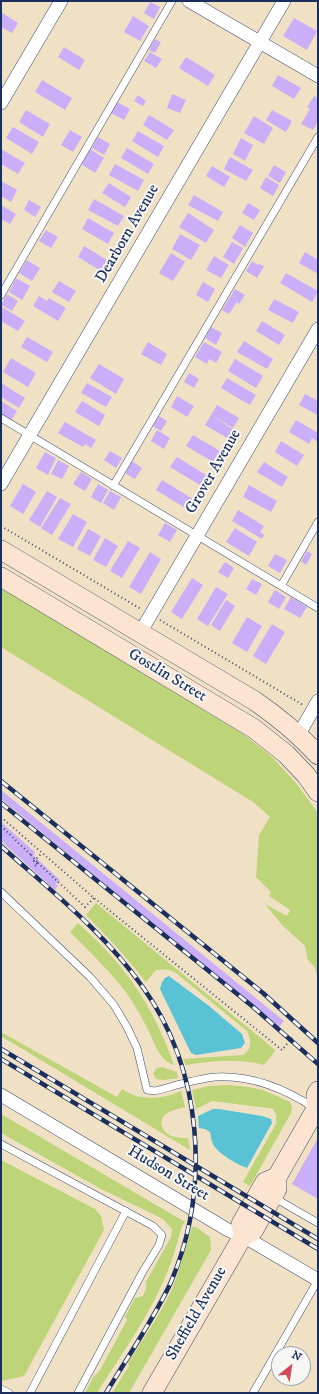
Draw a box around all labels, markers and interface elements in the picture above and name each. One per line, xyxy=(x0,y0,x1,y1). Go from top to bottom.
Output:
street label: Dearborn Avenue xyxy=(92,181,164,287)
street label: Grover Avenue xyxy=(182,426,246,518)
street label: Gostlin Street xyxy=(124,645,210,707)
street label: Hudson Street xyxy=(124,1142,212,1206)
street label: Sheffield Avenue xyxy=(162,1264,232,1364)
north arrow xyxy=(271,1346,311,1386)
text: N xyxy=(289,1348,304,1365)

